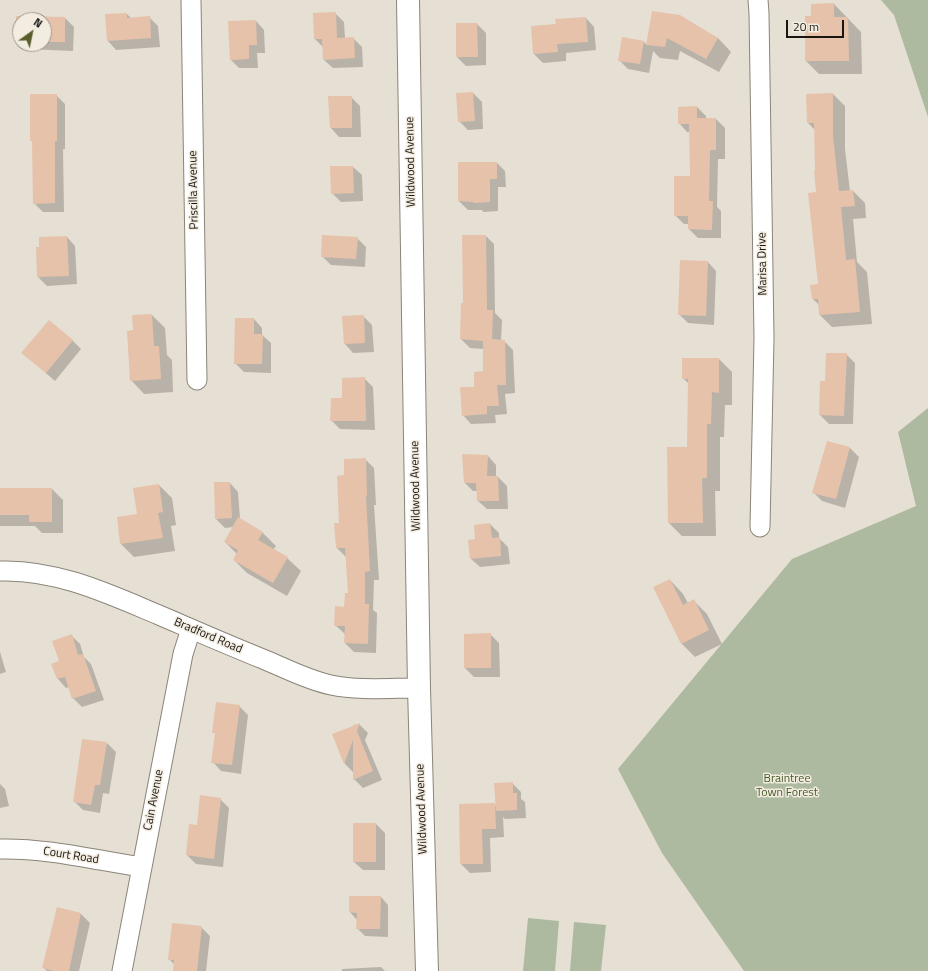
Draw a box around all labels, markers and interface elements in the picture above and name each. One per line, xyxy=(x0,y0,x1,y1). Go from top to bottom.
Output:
north arrow xyxy=(12,12,52,52)
scale bar xyxy=(788,12,846,38)
text: N xyxy=(30,14,46,32)
text: 20 m xyxy=(793,17,819,36)
street label: Wildwood Avenue xyxy=(403,117,419,207)
street label: Priscilla Avenue xyxy=(186,150,202,230)
street label: Marisa Drive xyxy=(755,232,771,296)
street label: Wildwood Avenue xyxy=(408,441,424,531)
street label: Bradford Road xyxy=(172,615,244,657)
street label: Wildwood Avenue xyxy=(413,763,431,855)
street label: Cain Avenue xyxy=(141,768,167,832)
park label: Braintree Town Forest xyxy=(756,772,818,800)
street label: Court Road xyxy=(42,845,100,867)

